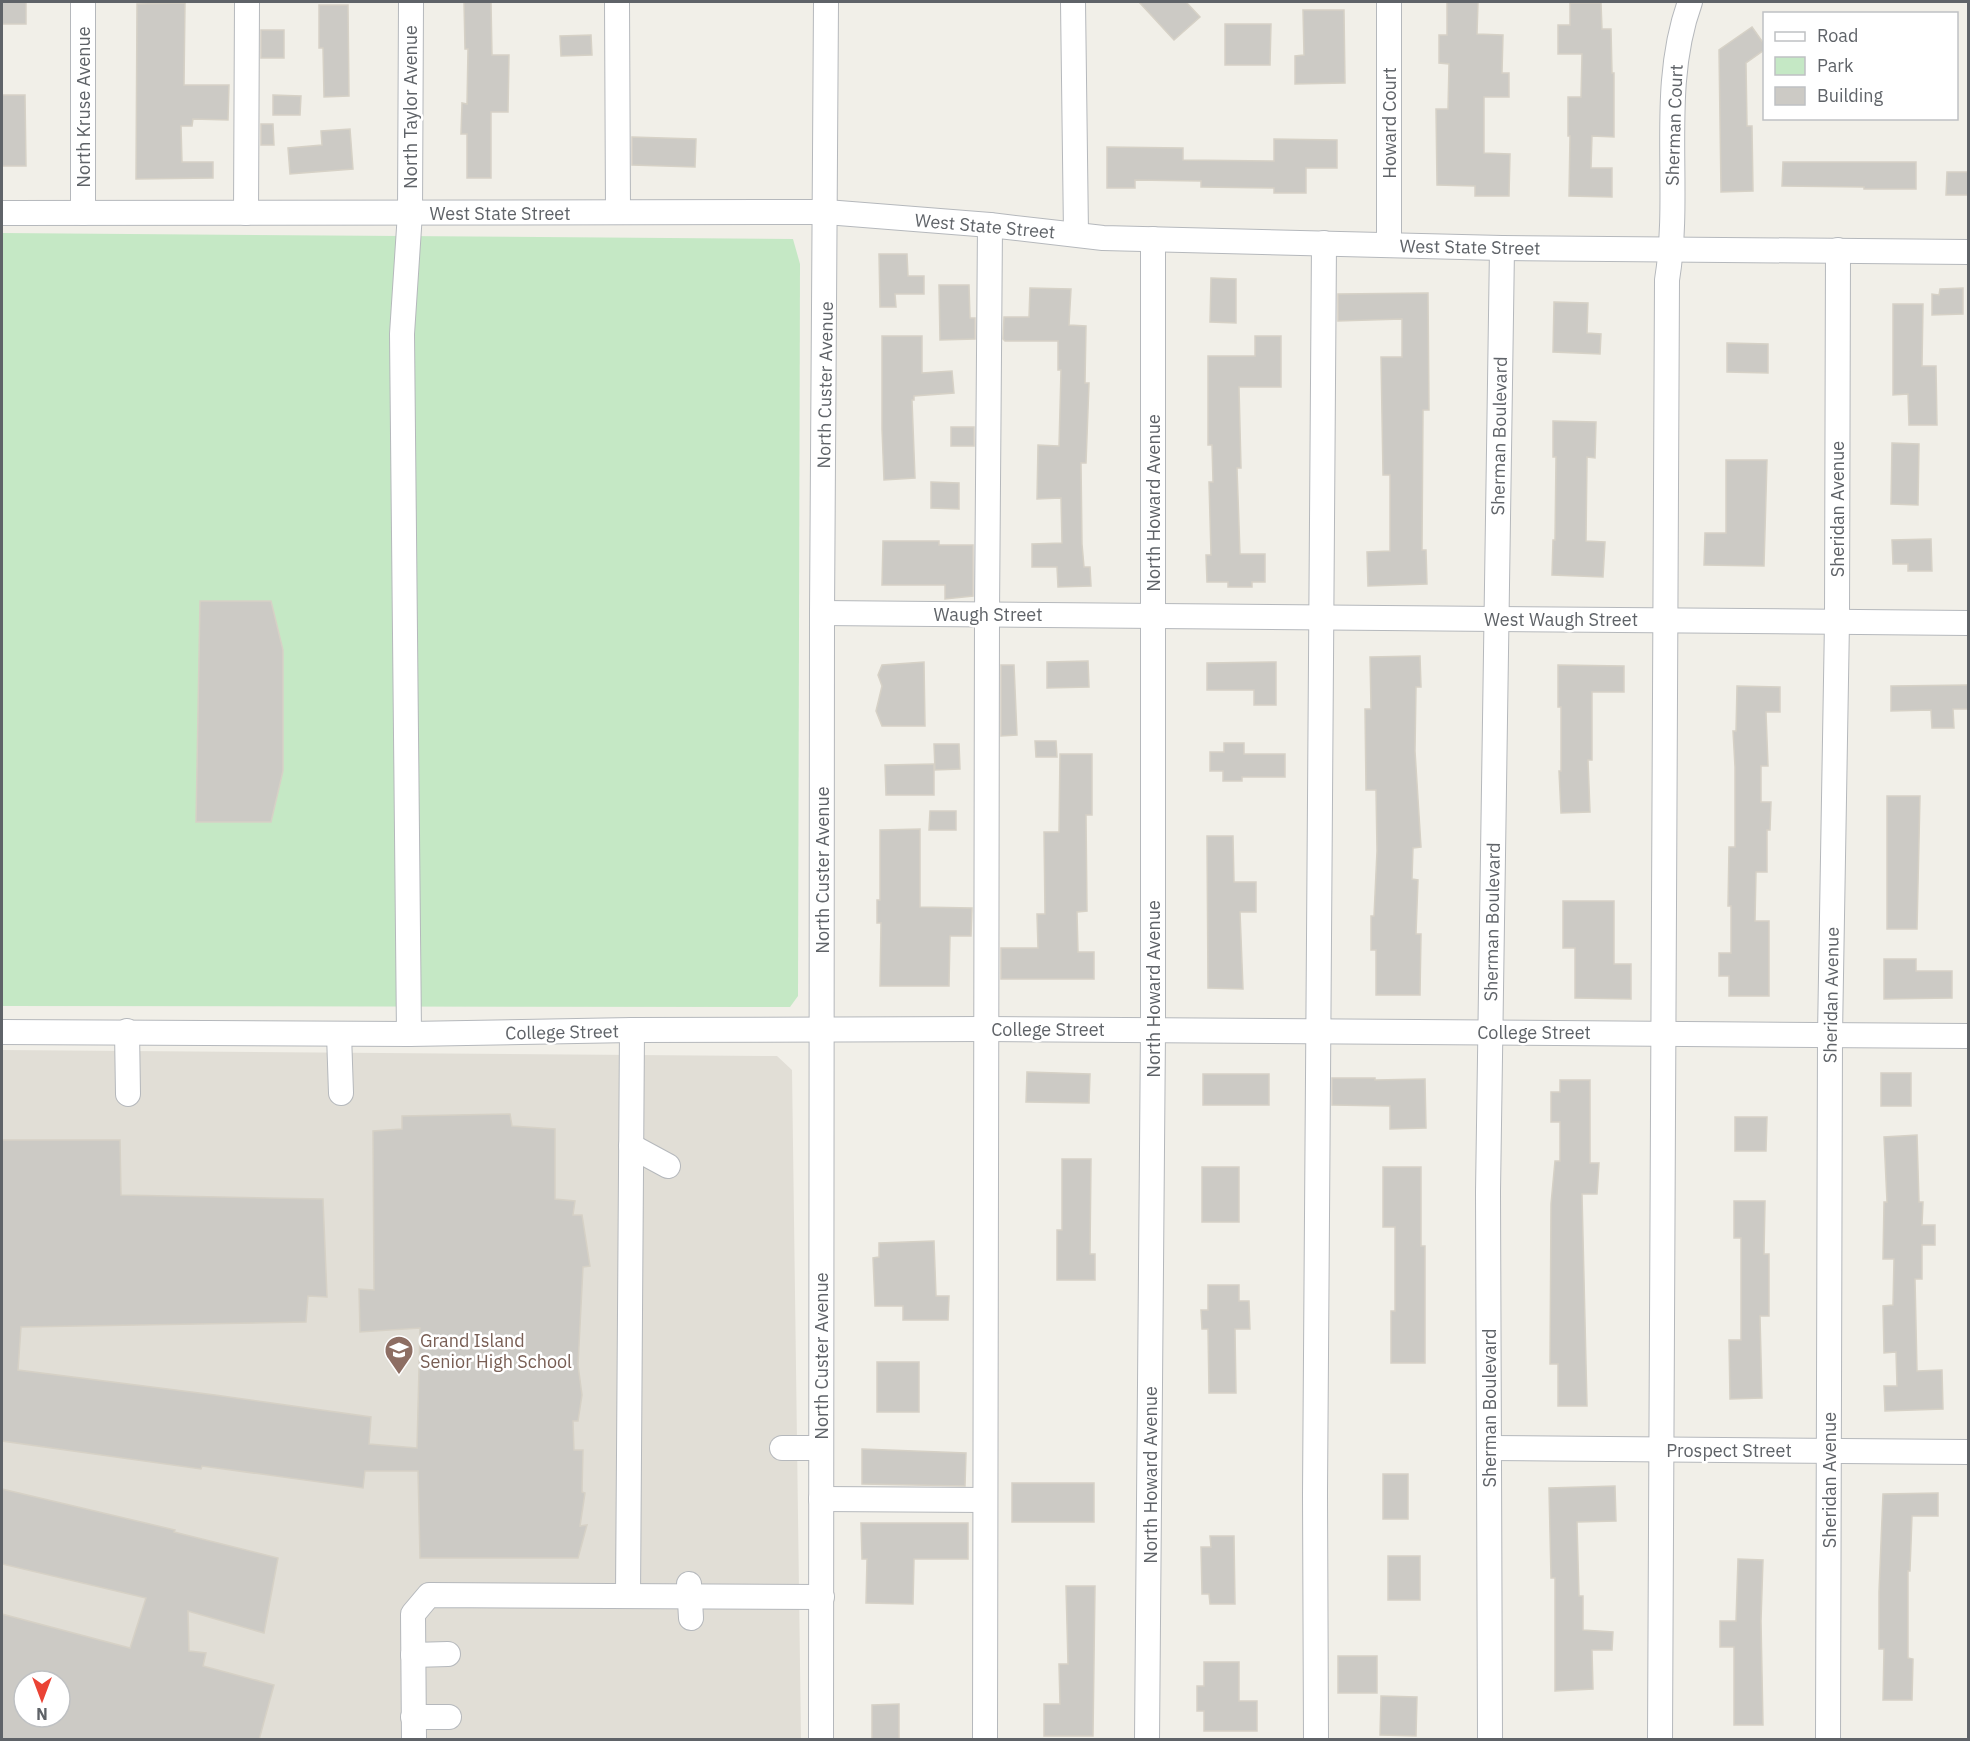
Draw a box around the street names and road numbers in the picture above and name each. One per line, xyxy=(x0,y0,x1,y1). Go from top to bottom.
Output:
street label: North Taylor Avenue xyxy=(399,25,422,189)
street label: North Kruse Avenue xyxy=(72,26,95,188)
street label: Sherman Court xyxy=(1660,64,1688,186)
street label: Howard Court xyxy=(1378,67,1401,179)
street label: West State Street xyxy=(430,202,571,225)
street label: West State Street xyxy=(914,208,1056,244)
street label: West State Street xyxy=(1399,234,1541,260)
street label: North Custer Avenue xyxy=(812,301,838,469)
street label: Sherman Boulevard xyxy=(1486,356,1512,516)
street label: North Howard Avenue xyxy=(1142,414,1165,592)
street label: Sheridan Avenue xyxy=(1826,441,1849,577)
street label: Waugh Street xyxy=(933,603,1043,626)
street label: West Waugh Street xyxy=(1484,608,1638,631)
street label: North Custer Avenue xyxy=(811,786,834,954)
street label: Sherman Boulevard xyxy=(1479,842,1505,1002)
street label: North Howard Avenue xyxy=(1142,900,1165,1078)
street label: Sheridan Avenue xyxy=(1818,927,1844,1063)
street label: College Street xyxy=(991,1018,1105,1041)
street label: College Street xyxy=(505,1020,619,1044)
street label: College Street xyxy=(1477,1021,1591,1044)
street label: North Custer Avenue xyxy=(810,1272,833,1440)
street label: Sherman Boulevard xyxy=(1478,1329,1501,1487)
street label: North Howard Avenue xyxy=(1139,1386,1162,1564)
street label: Sheridan Avenue xyxy=(1818,1412,1841,1548)
street label: Prospect Street xyxy=(1666,1439,1792,1462)

